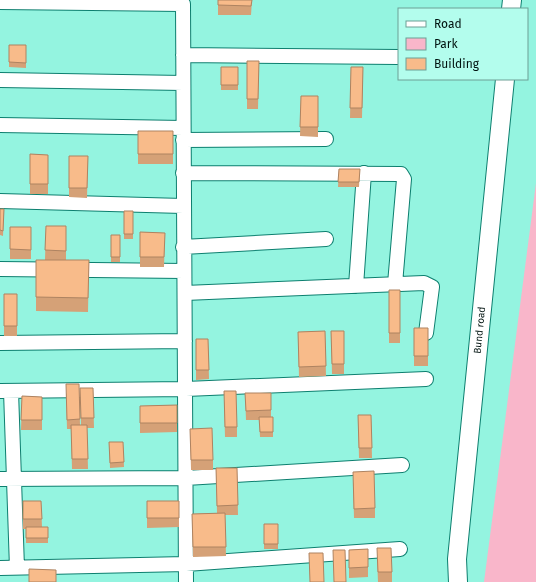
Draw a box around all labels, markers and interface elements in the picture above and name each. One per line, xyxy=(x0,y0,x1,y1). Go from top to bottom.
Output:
legend xyxy=(398,8,528,80)
text: Road xyxy=(434,17,462,31)
text: Park xyxy=(434,37,458,51)
text: Building xyxy=(434,57,480,71)
street label: Bund road xyxy=(472,306,488,354)

